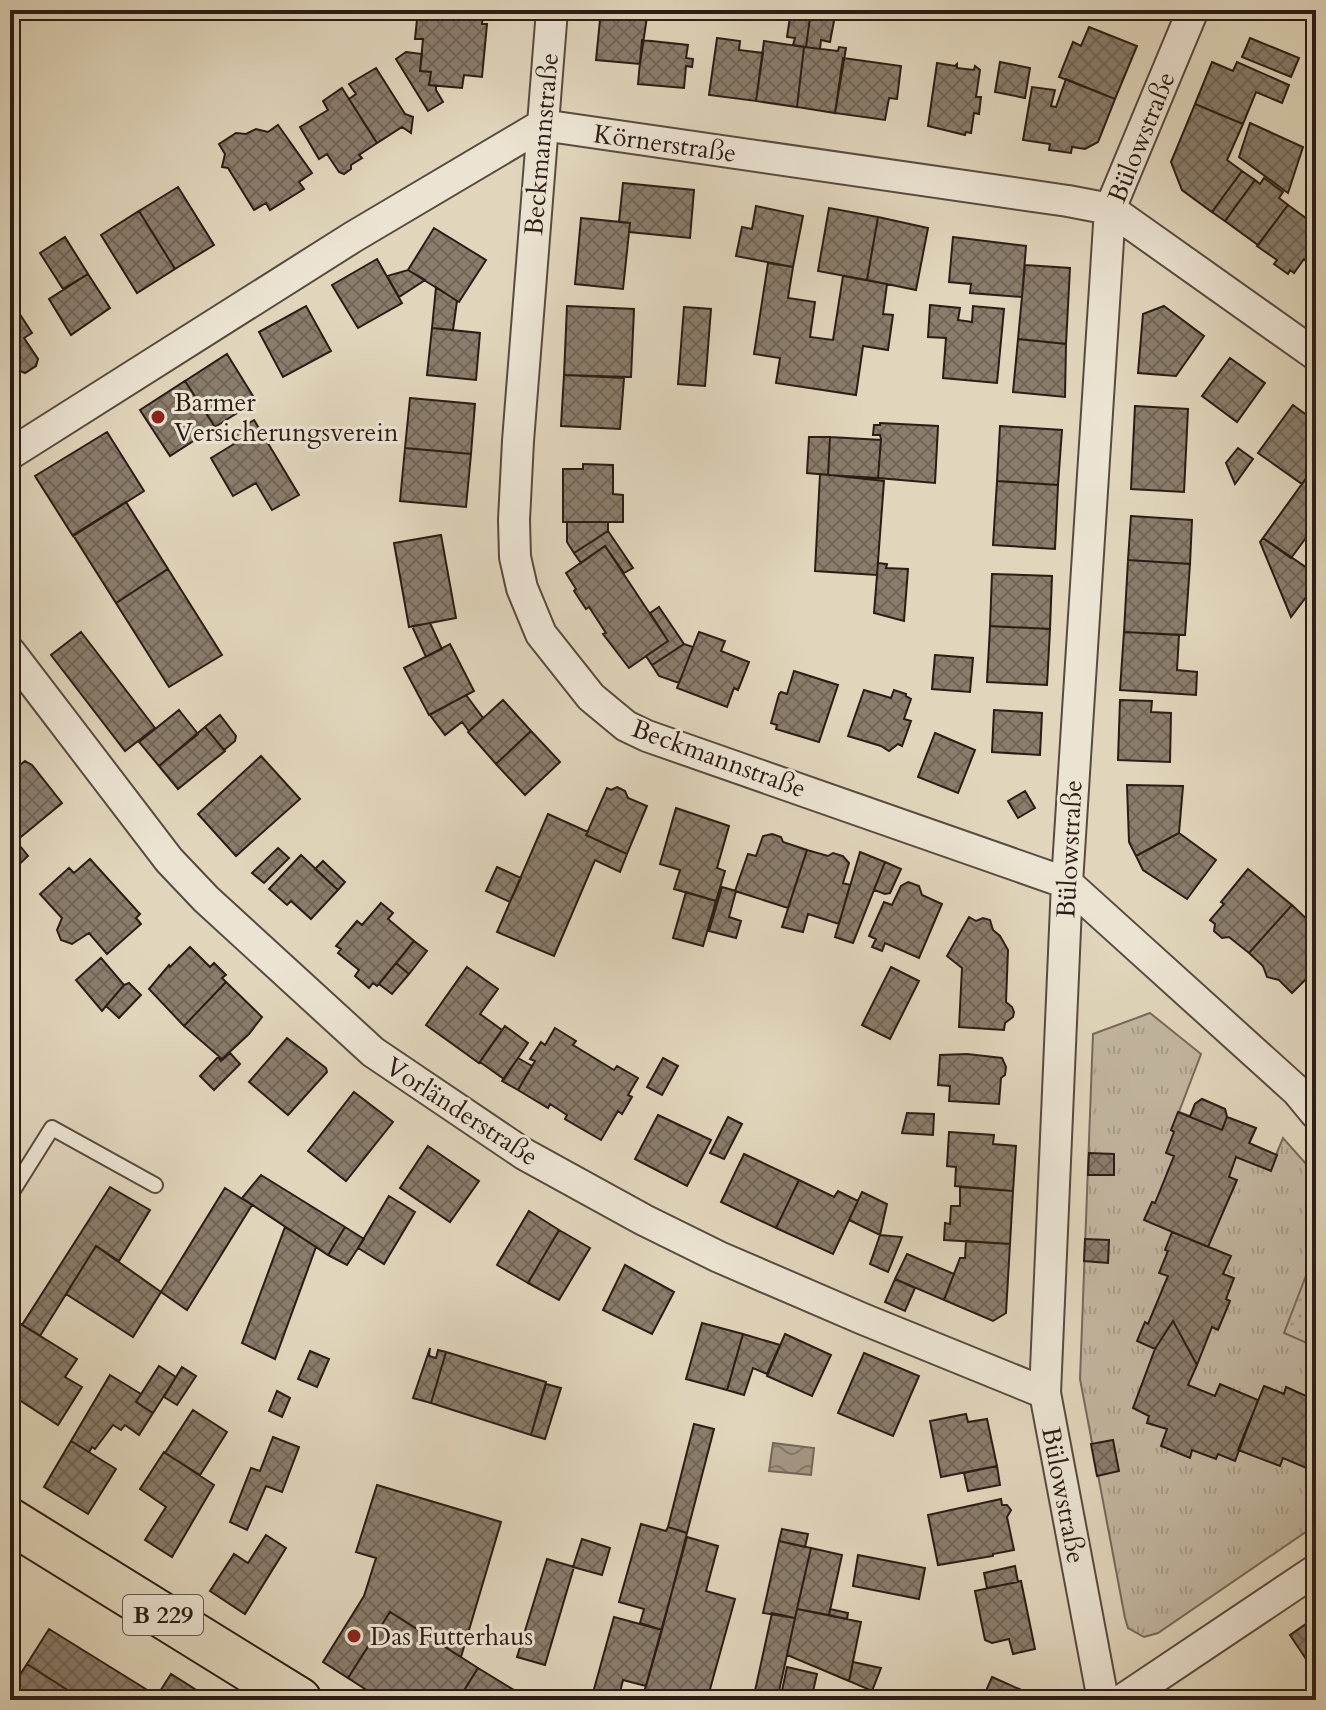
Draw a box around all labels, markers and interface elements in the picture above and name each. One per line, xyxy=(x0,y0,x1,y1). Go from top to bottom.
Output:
street label: Beckmannstraße xyxy=(516,51,567,237)
street label: Bülowstraße xyxy=(1099,66,1184,208)
street label: Körnerstraße xyxy=(591,116,739,171)
place label: Barmer Versicherungsverein xyxy=(174,385,399,450)
marker: Barmer Versicherungsverein xyxy=(149,408,167,426)
street label: Beckmannstraße xyxy=(627,711,811,806)
street label: Bülowstraße xyxy=(1048,779,1091,919)
street label: Vorländerstraße xyxy=(379,1049,545,1174)
street label: Bülowstraße xyxy=(1033,1424,1094,1566)
road number: B 229 xyxy=(123,1595,203,1635)
place label: Das Futterhaus xyxy=(370,1619,533,1654)
marker: Das Futterhaus xyxy=(345,1627,363,1645)

